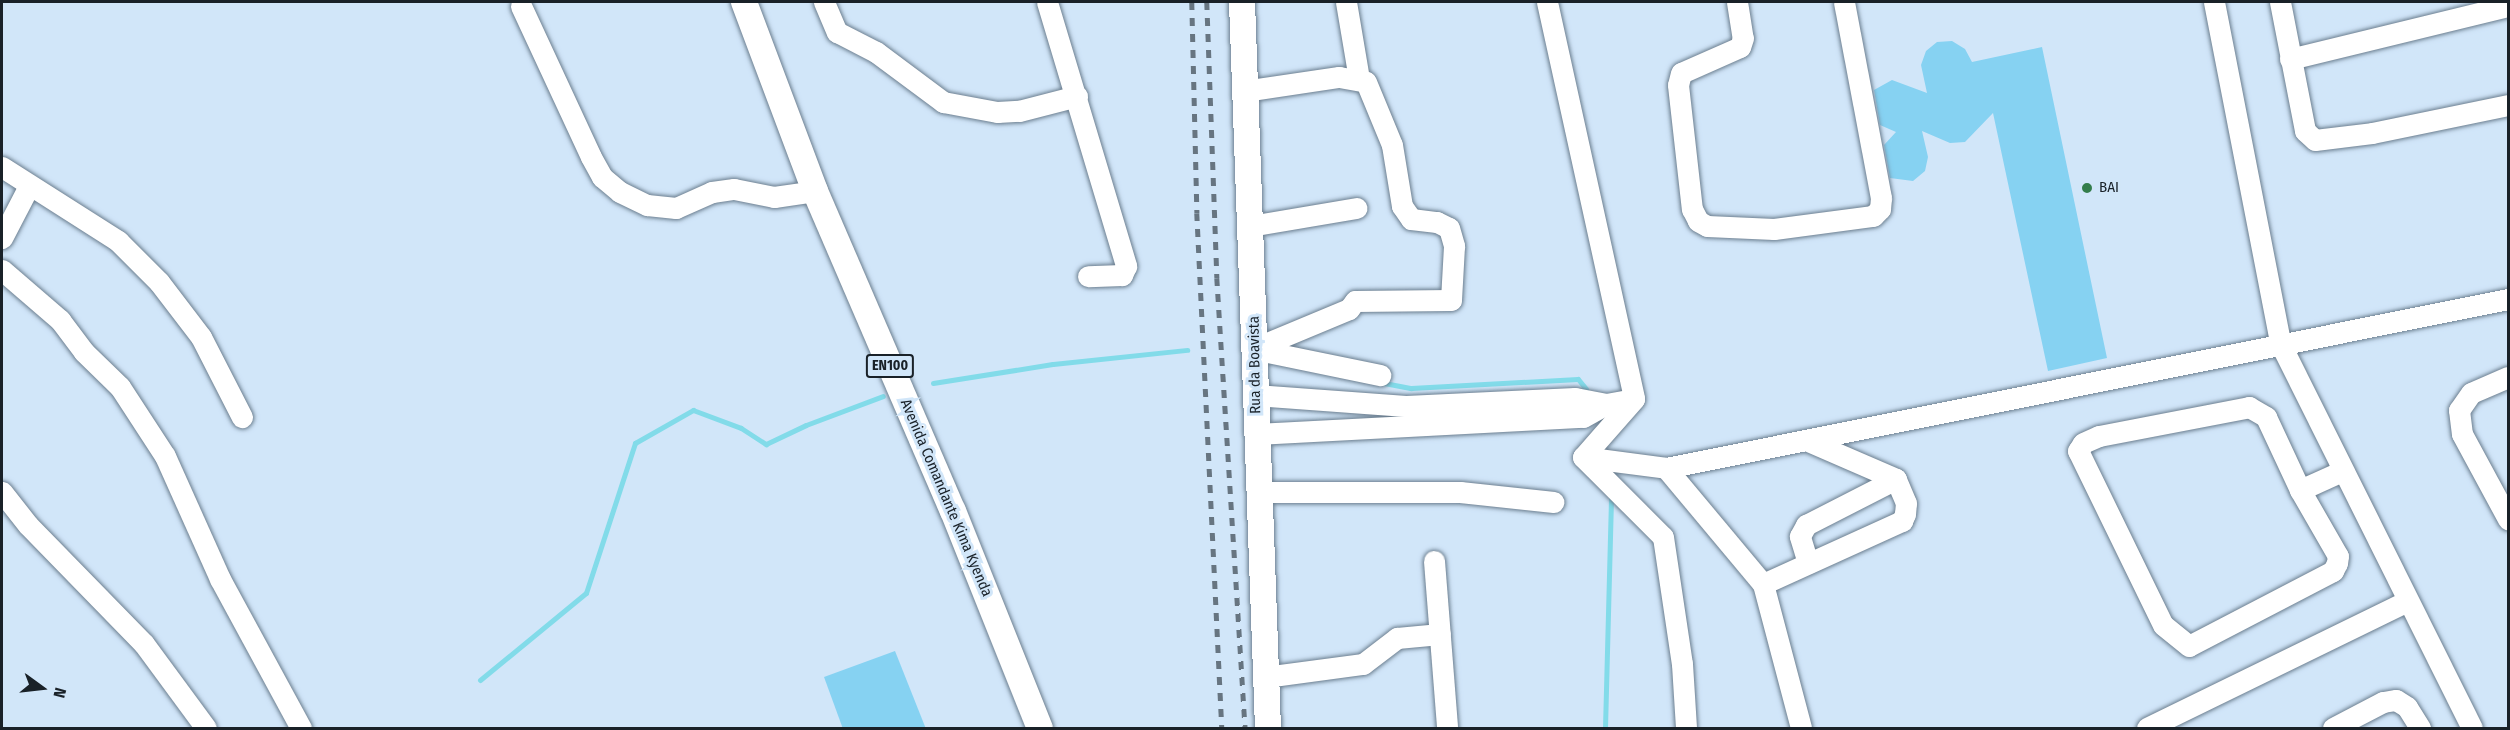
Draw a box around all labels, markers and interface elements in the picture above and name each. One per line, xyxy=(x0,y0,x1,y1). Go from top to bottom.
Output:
place label: BAI xyxy=(2099,179,2119,197)
marker: BAI xyxy=(2080,181,2094,195)
street label: Rua da Boavista xyxy=(1245,316,1265,414)
road number: EN100 xyxy=(864,355,916,377)
street label: Avenida Comandante Kima Kyenda xyxy=(896,397,996,599)
north arrow xyxy=(12,658,72,718)
text: N xyxy=(49,686,70,700)

